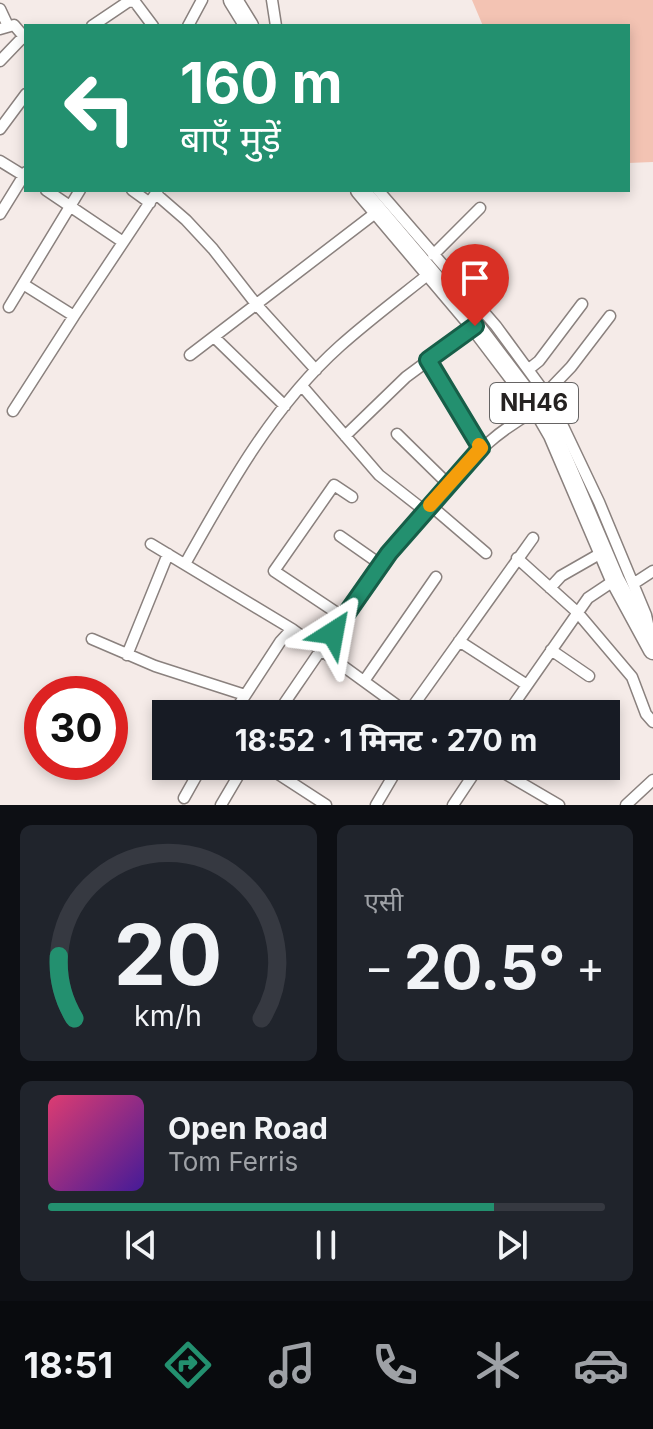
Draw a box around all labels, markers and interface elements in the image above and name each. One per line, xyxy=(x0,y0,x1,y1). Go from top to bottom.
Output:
text: 160 m xyxy=(180,49,343,117)
icon: left xyxy=(48,56,152,160)
text: बाएँ मुड़ें xyxy=(180,117,281,161)
pin xyxy=(441,244,509,326)
icon: arrive xyxy=(453,256,497,300)
road number: NH46 xyxy=(490,383,578,423)
position arrow xyxy=(291,591,375,675)
speed limit sign: 30 xyxy=(24,676,128,780)
text: 18:52 · 1 मिनट · 270 m xyxy=(235,722,537,758)
text: एसी xyxy=(365,886,403,917)
text: 20 xyxy=(114,904,223,1005)
text: 20.5° xyxy=(404,931,566,1003)
text: − xyxy=(365,940,394,994)
text: + xyxy=(576,940,605,994)
text: km/h xyxy=(134,998,202,1033)
text: Open Road xyxy=(168,1110,328,1146)
text: Tom Ferris xyxy=(168,1146,298,1177)
icon: previous xyxy=(119,1223,163,1267)
icon: pause xyxy=(304,1223,348,1267)
icon: next xyxy=(490,1223,534,1267)
icon: directions xyxy=(160,1337,216,1393)
icon: music xyxy=(264,1337,320,1393)
icon: phone xyxy=(367,1337,423,1393)
icon: climate xyxy=(470,1337,526,1393)
icon: car xyxy=(573,1337,629,1393)
text: 18:51 xyxy=(24,1343,113,1387)

